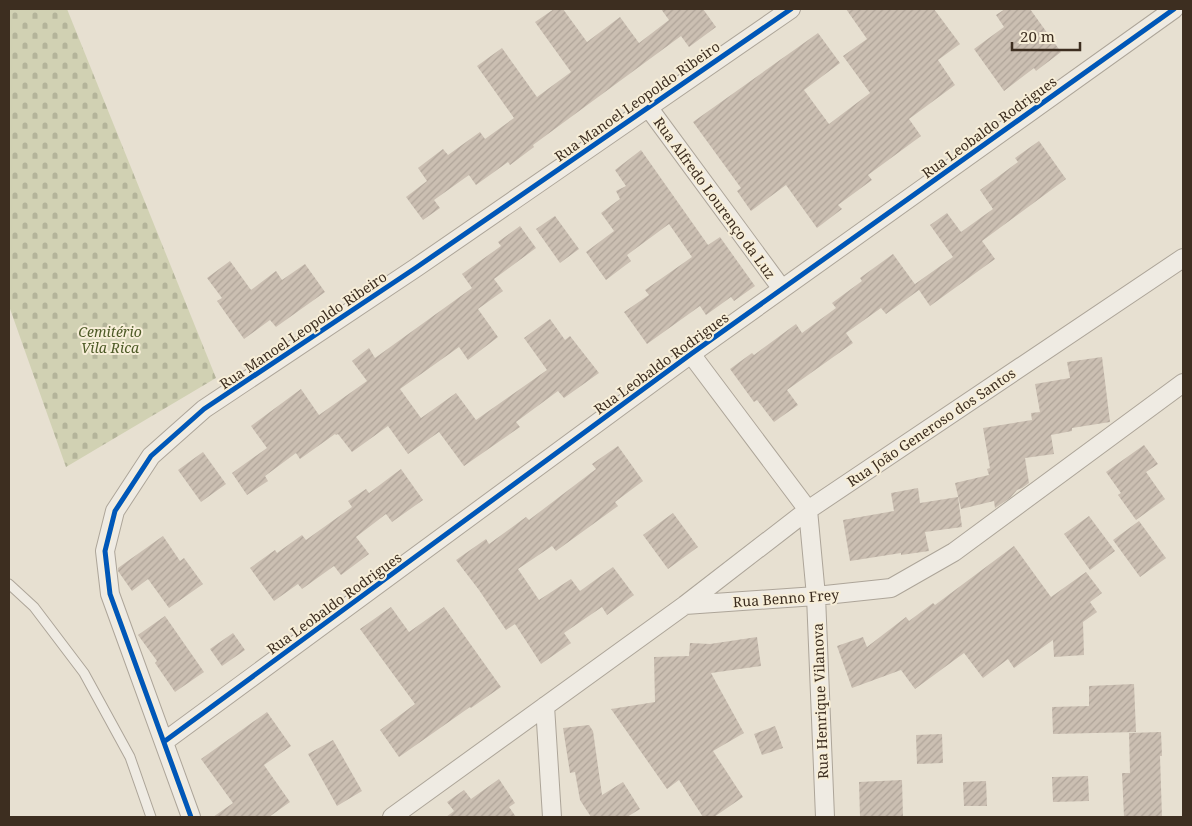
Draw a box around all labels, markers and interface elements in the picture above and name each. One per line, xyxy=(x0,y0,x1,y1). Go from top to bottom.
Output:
scale bar xyxy=(1012,20,1080,52)
text: 20 m xyxy=(1020,26,1055,46)
street label: Rua Manoel Leopoldo Ribeiro xyxy=(551,37,723,165)
street label: Rua Leobaldo Rodrigues xyxy=(918,72,1060,182)
street label: Rua Alfredo Lourenço da Luz xyxy=(650,113,780,283)
street label: Rua Manoel Leopoldo Ribeiro xyxy=(216,267,390,393)
street label: Rua Leobaldo Rodrigues xyxy=(590,308,732,418)
park label: Cemitério Vila Rica xyxy=(78,322,142,357)
street label: Rua João Generoso dos Santos xyxy=(843,363,1019,491)
street label: Rua Leobaldo Rodrigues xyxy=(263,548,405,658)
street label: Rua Benno Frey xyxy=(732,585,840,611)
street label: Rua Henrique Vilanova xyxy=(808,623,832,779)

